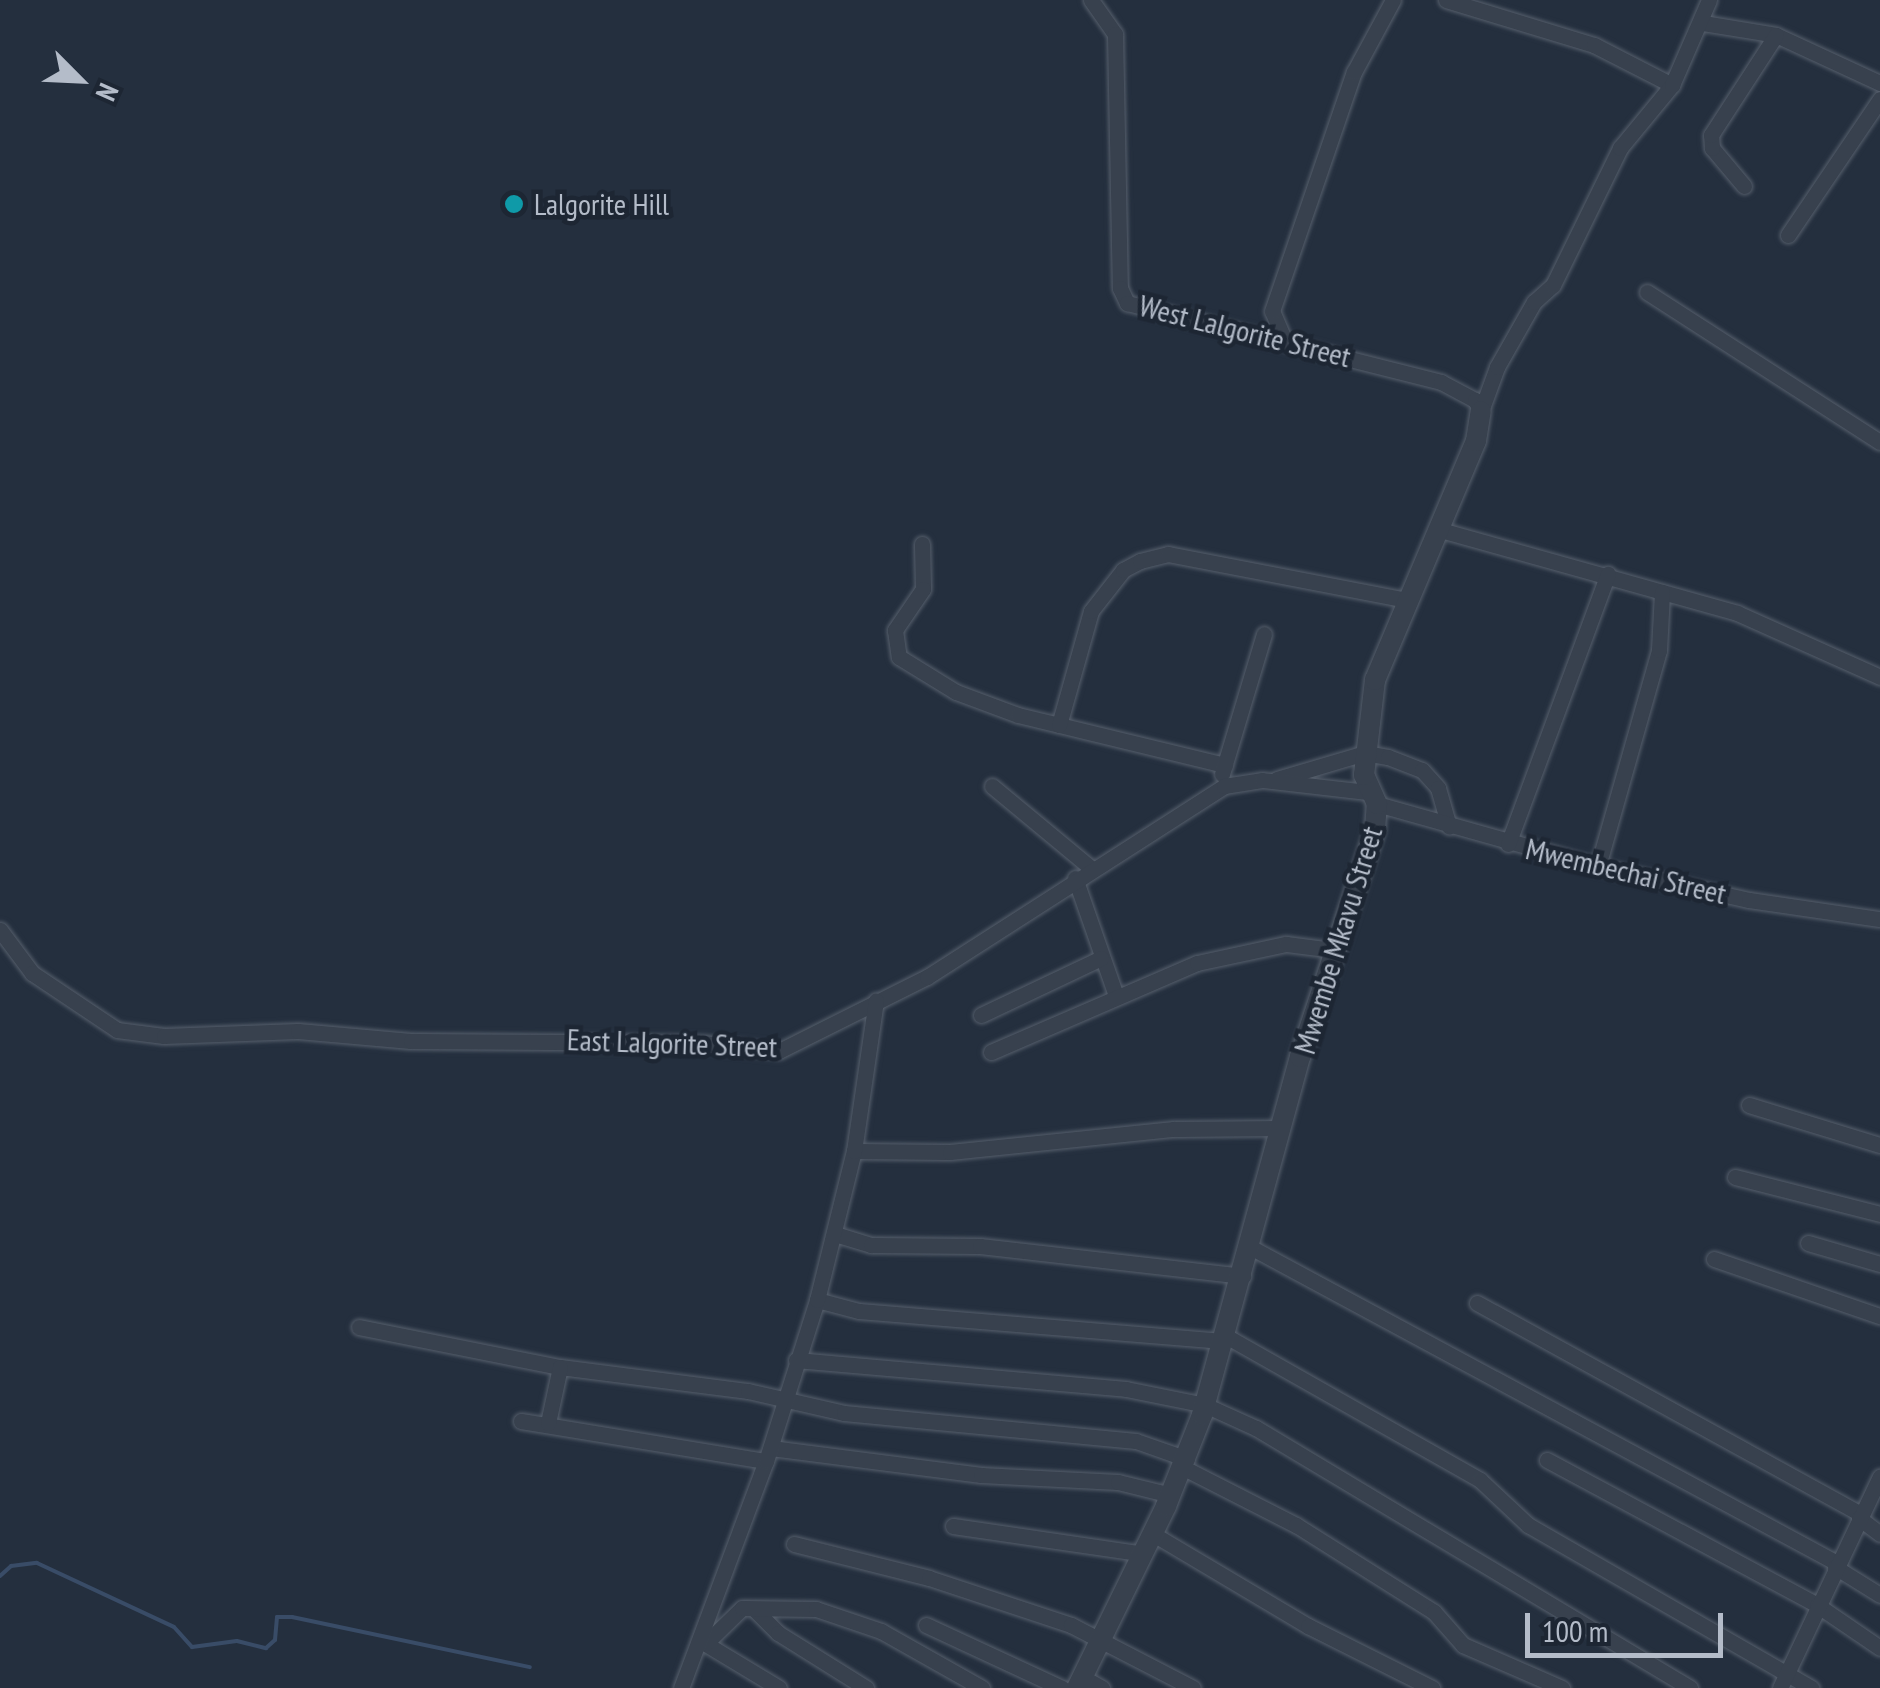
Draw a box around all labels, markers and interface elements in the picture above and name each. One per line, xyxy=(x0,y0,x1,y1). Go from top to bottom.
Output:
north arrow xyxy=(30,30,130,130)
text: N xyxy=(88,78,128,107)
place label: Lalgorite Hill xyxy=(534,186,669,222)
marker: Lalgorite Hill xyxy=(503,193,525,215)
street label: West Lalgorite Street xyxy=(1135,287,1355,375)
street label: Mwembe Mkavu Street xyxy=(1286,822,1390,1058)
street label: Mwembechai Street xyxy=(1522,830,1730,912)
street label: East Lalgorite Street xyxy=(566,1021,778,1065)
scale bar xyxy=(1530,1593,1728,1655)
text: 100 m xyxy=(1542,1611,1608,1650)

